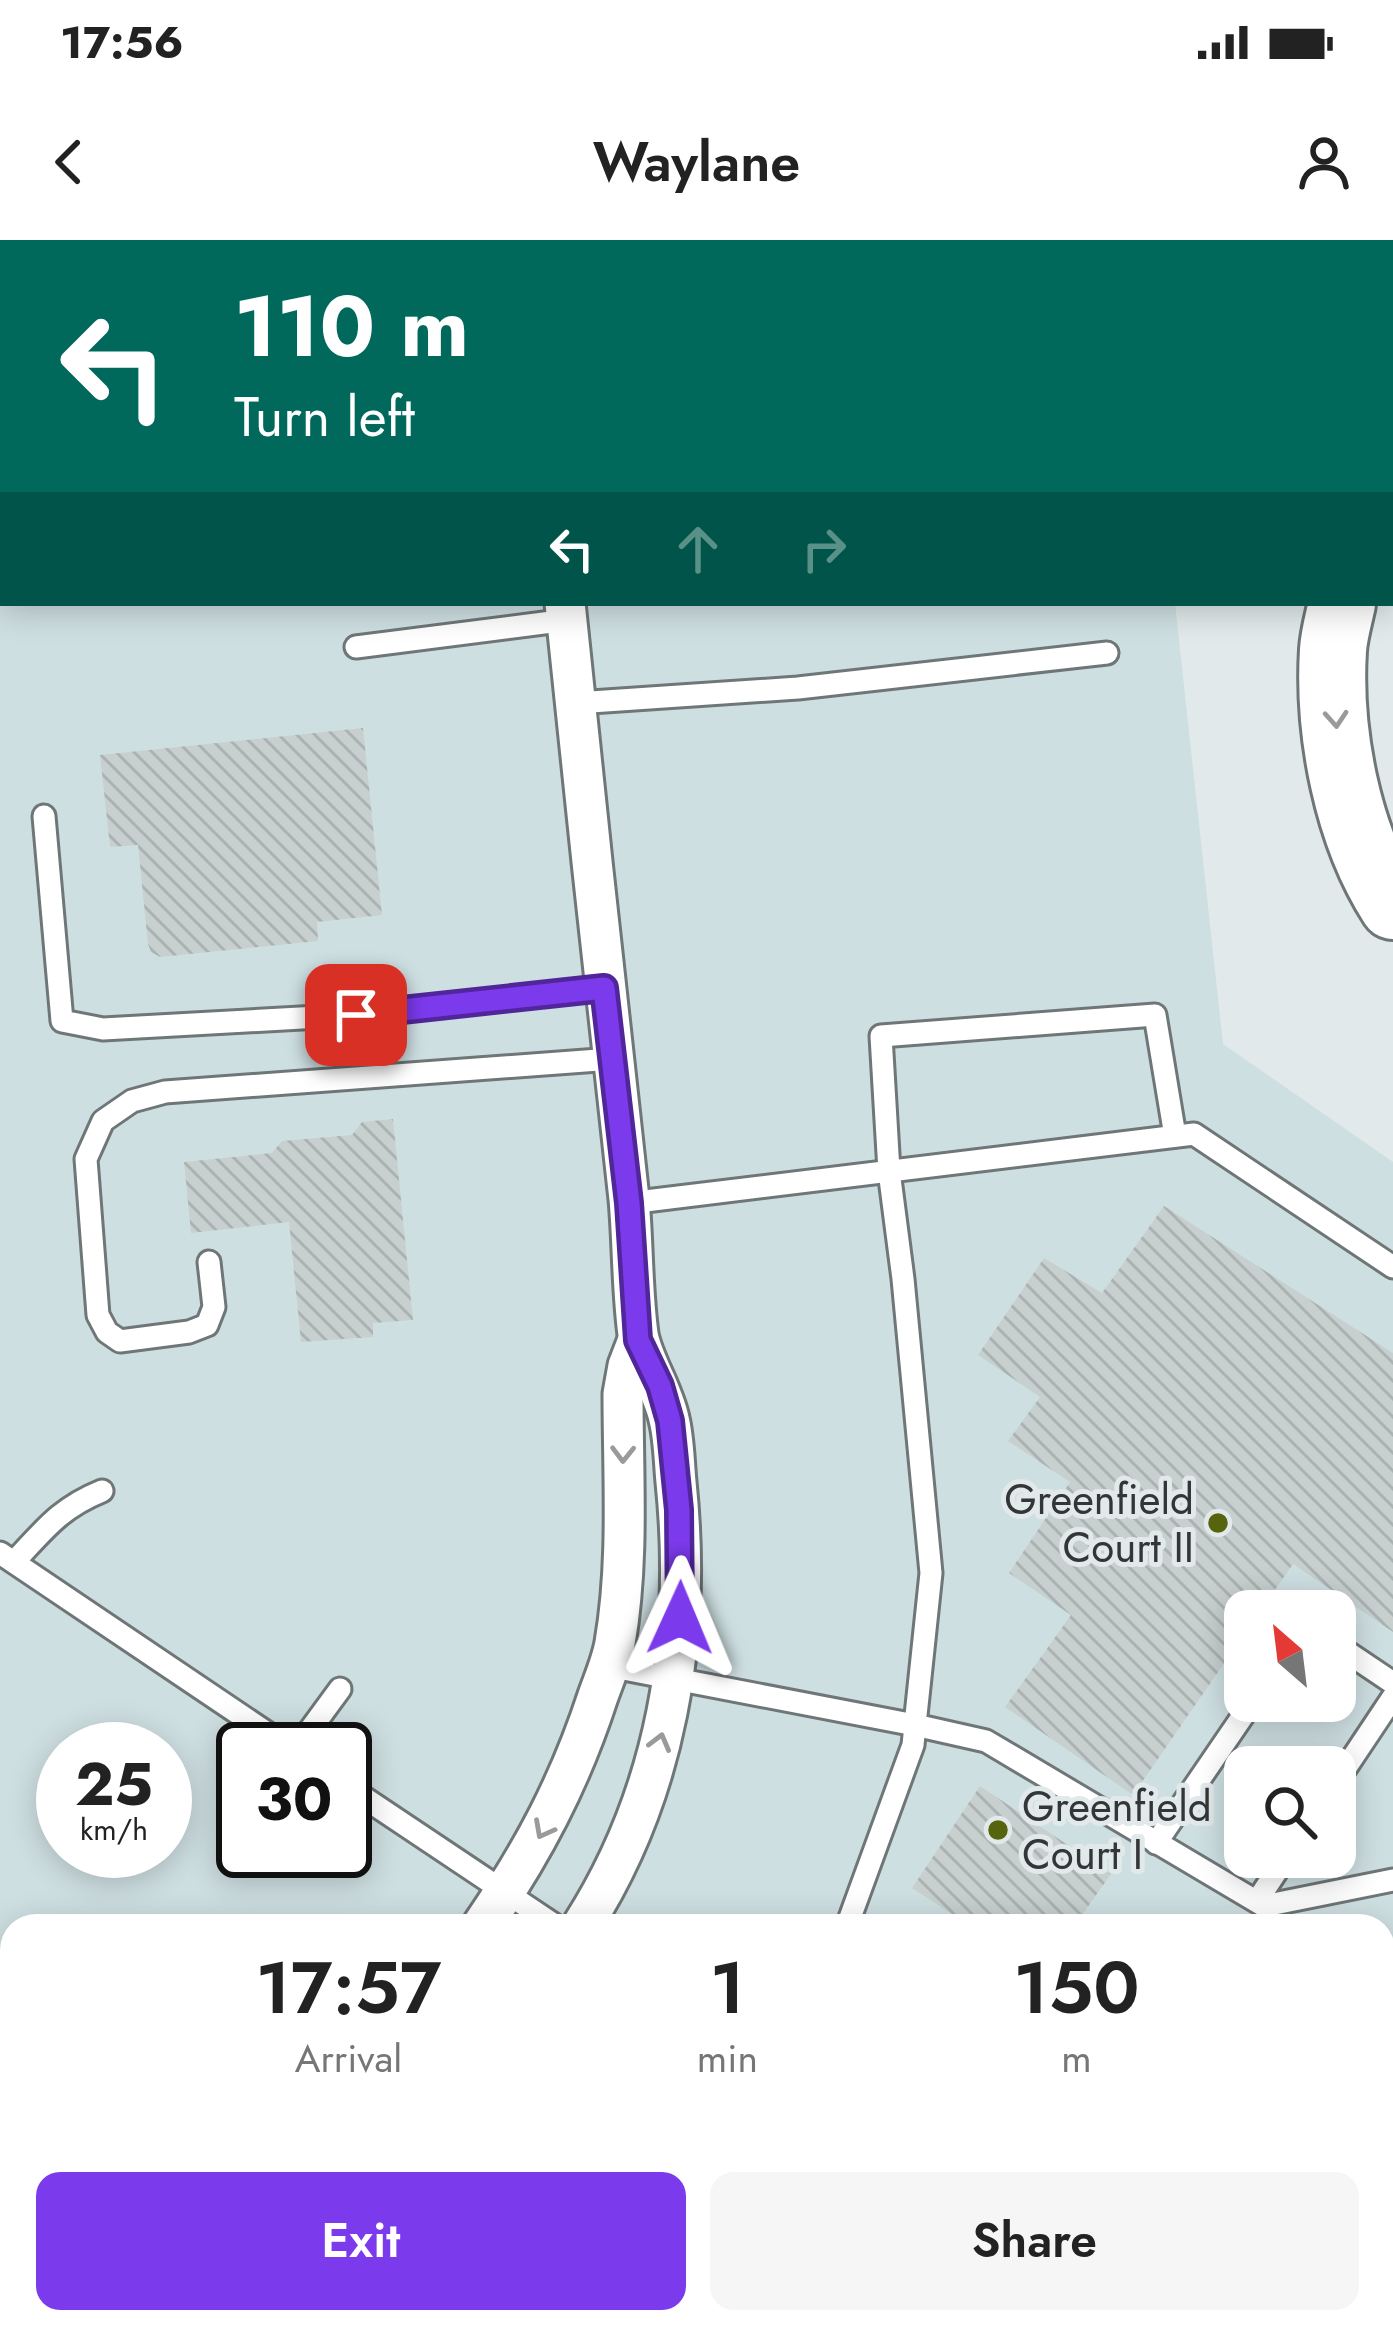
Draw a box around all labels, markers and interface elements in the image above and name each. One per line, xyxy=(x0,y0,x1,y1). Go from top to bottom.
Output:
text: 17:56 xyxy=(60,10,184,75)
text: Waylane xyxy=(593,123,800,201)
icon: back xyxy=(36,129,102,195)
icon: person xyxy=(1291,129,1357,195)
text: 110 m xyxy=(234,266,469,388)
icon: left xyxy=(36,288,192,444)
text: Turn left xyxy=(234,378,415,456)
icon: left xyxy=(539,516,605,582)
icon: ahead xyxy=(665,516,731,582)
icon: right xyxy=(791,516,857,582)
one-way arrow xyxy=(1323,710,1349,729)
pin xyxy=(305,964,407,1066)
icon: arrive xyxy=(323,982,389,1048)
one-way arrow xyxy=(610,1446,636,1464)
place label: Greenfield Court II xyxy=(1004,1469,1194,1578)
marker: Greenfield Court II xyxy=(1205,1510,1231,1536)
position arrow xyxy=(617,1555,743,1681)
north arrow xyxy=(1224,1590,1356,1722)
map controls xyxy=(1224,1590,1356,1878)
speed limit sign: 30 xyxy=(216,1722,372,1878)
one-way arrow xyxy=(646,1732,671,1753)
text: 25 xyxy=(75,1741,153,1828)
button: search xyxy=(1224,1746,1356,1878)
place label: Greenfield Court I xyxy=(1022,1776,1212,1885)
text: km/h xyxy=(80,1808,148,1851)
marker: Greenfield Court I xyxy=(985,1817,1011,1843)
one-way arrow xyxy=(533,1818,557,1839)
text: 17:57 xyxy=(255,1936,441,2040)
text: 1 xyxy=(710,1936,745,2040)
text: 150 xyxy=(1013,1936,1140,2040)
text: Arrival xyxy=(295,2030,402,2087)
text: min xyxy=(697,2030,758,2087)
text: m xyxy=(1061,2030,1092,2087)
button: Exit xyxy=(36,2172,686,2310)
button: Share xyxy=(710,2172,1359,2310)

